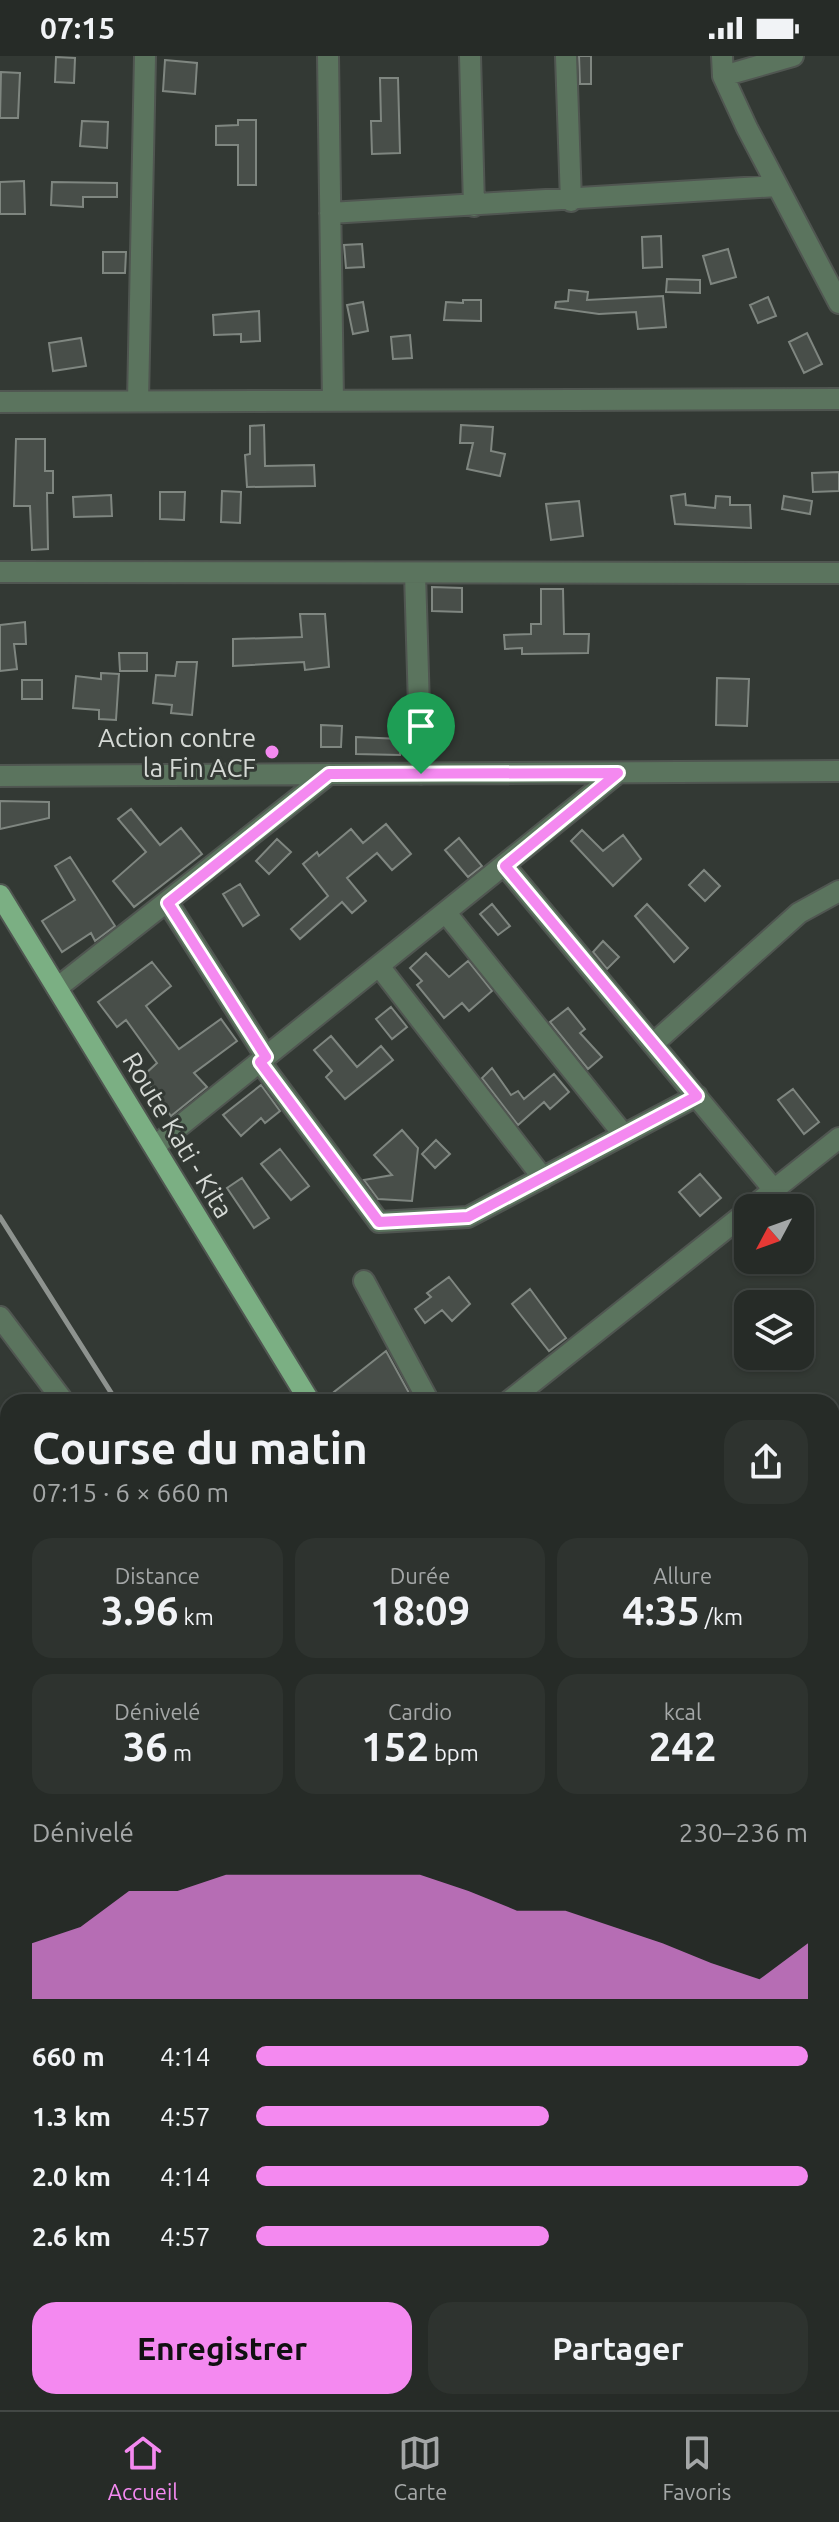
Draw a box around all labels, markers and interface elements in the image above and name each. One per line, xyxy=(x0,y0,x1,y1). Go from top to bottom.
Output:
text: 07:15 xyxy=(40,11,115,45)
pin xyxy=(387,692,455,774)
icon: arrive xyxy=(399,704,443,748)
place label: Action contre la Fin ACF xyxy=(98,723,256,782)
marker: Action contre la Fin ACF xyxy=(263,743,281,761)
street label: Route Kati - Kita xyxy=(117,1047,239,1223)
north arrow xyxy=(734,1194,814,1274)
map controls xyxy=(734,1194,814,1370)
button: layers xyxy=(734,1290,814,1370)
button: share xyxy=(724,1420,808,1504)
text: Course du matin xyxy=(32,1423,368,1472)
text: 07:15 · 6 × 660 m xyxy=(32,1478,229,1507)
text: Distance xyxy=(115,1563,200,1588)
text: Durée xyxy=(390,1563,450,1588)
text: Allure xyxy=(653,1563,712,1588)
text: 3.96 xyxy=(101,1588,179,1633)
text: 18:09 xyxy=(370,1588,470,1633)
text: 4:35 xyxy=(622,1588,700,1633)
text: km xyxy=(179,1604,214,1629)
text: /km xyxy=(700,1604,743,1629)
text: Dénivelé xyxy=(114,1699,200,1724)
text: Cardio xyxy=(388,1699,452,1724)
text: kcal xyxy=(664,1699,702,1724)
text: 36 xyxy=(123,1724,168,1769)
text: 152 xyxy=(361,1724,429,1769)
text: 242 xyxy=(649,1724,717,1769)
text: m xyxy=(168,1740,192,1765)
text: bpm xyxy=(429,1740,479,1765)
text: Dénivelé xyxy=(32,1818,134,1847)
text: 230–236 m xyxy=(679,1818,808,1847)
text: 660 m xyxy=(32,2042,105,2071)
text: 4:14 xyxy=(160,2042,210,2071)
text: 1.3 km xyxy=(32,2102,111,2131)
text: 4:57 xyxy=(160,2102,210,2131)
text: 2.0 km xyxy=(32,2162,111,2191)
text: 4:14 xyxy=(160,2162,210,2191)
text: 2.6 km xyxy=(32,2222,111,2251)
text: 4:57 xyxy=(160,2222,210,2251)
button: Enregistrer xyxy=(32,2302,412,2394)
button: Partager xyxy=(428,2302,808,2394)
tab: Accueil xyxy=(108,2431,178,2504)
tab: Carte xyxy=(393,2431,447,2504)
tab: Favoris xyxy=(663,2431,731,2504)

